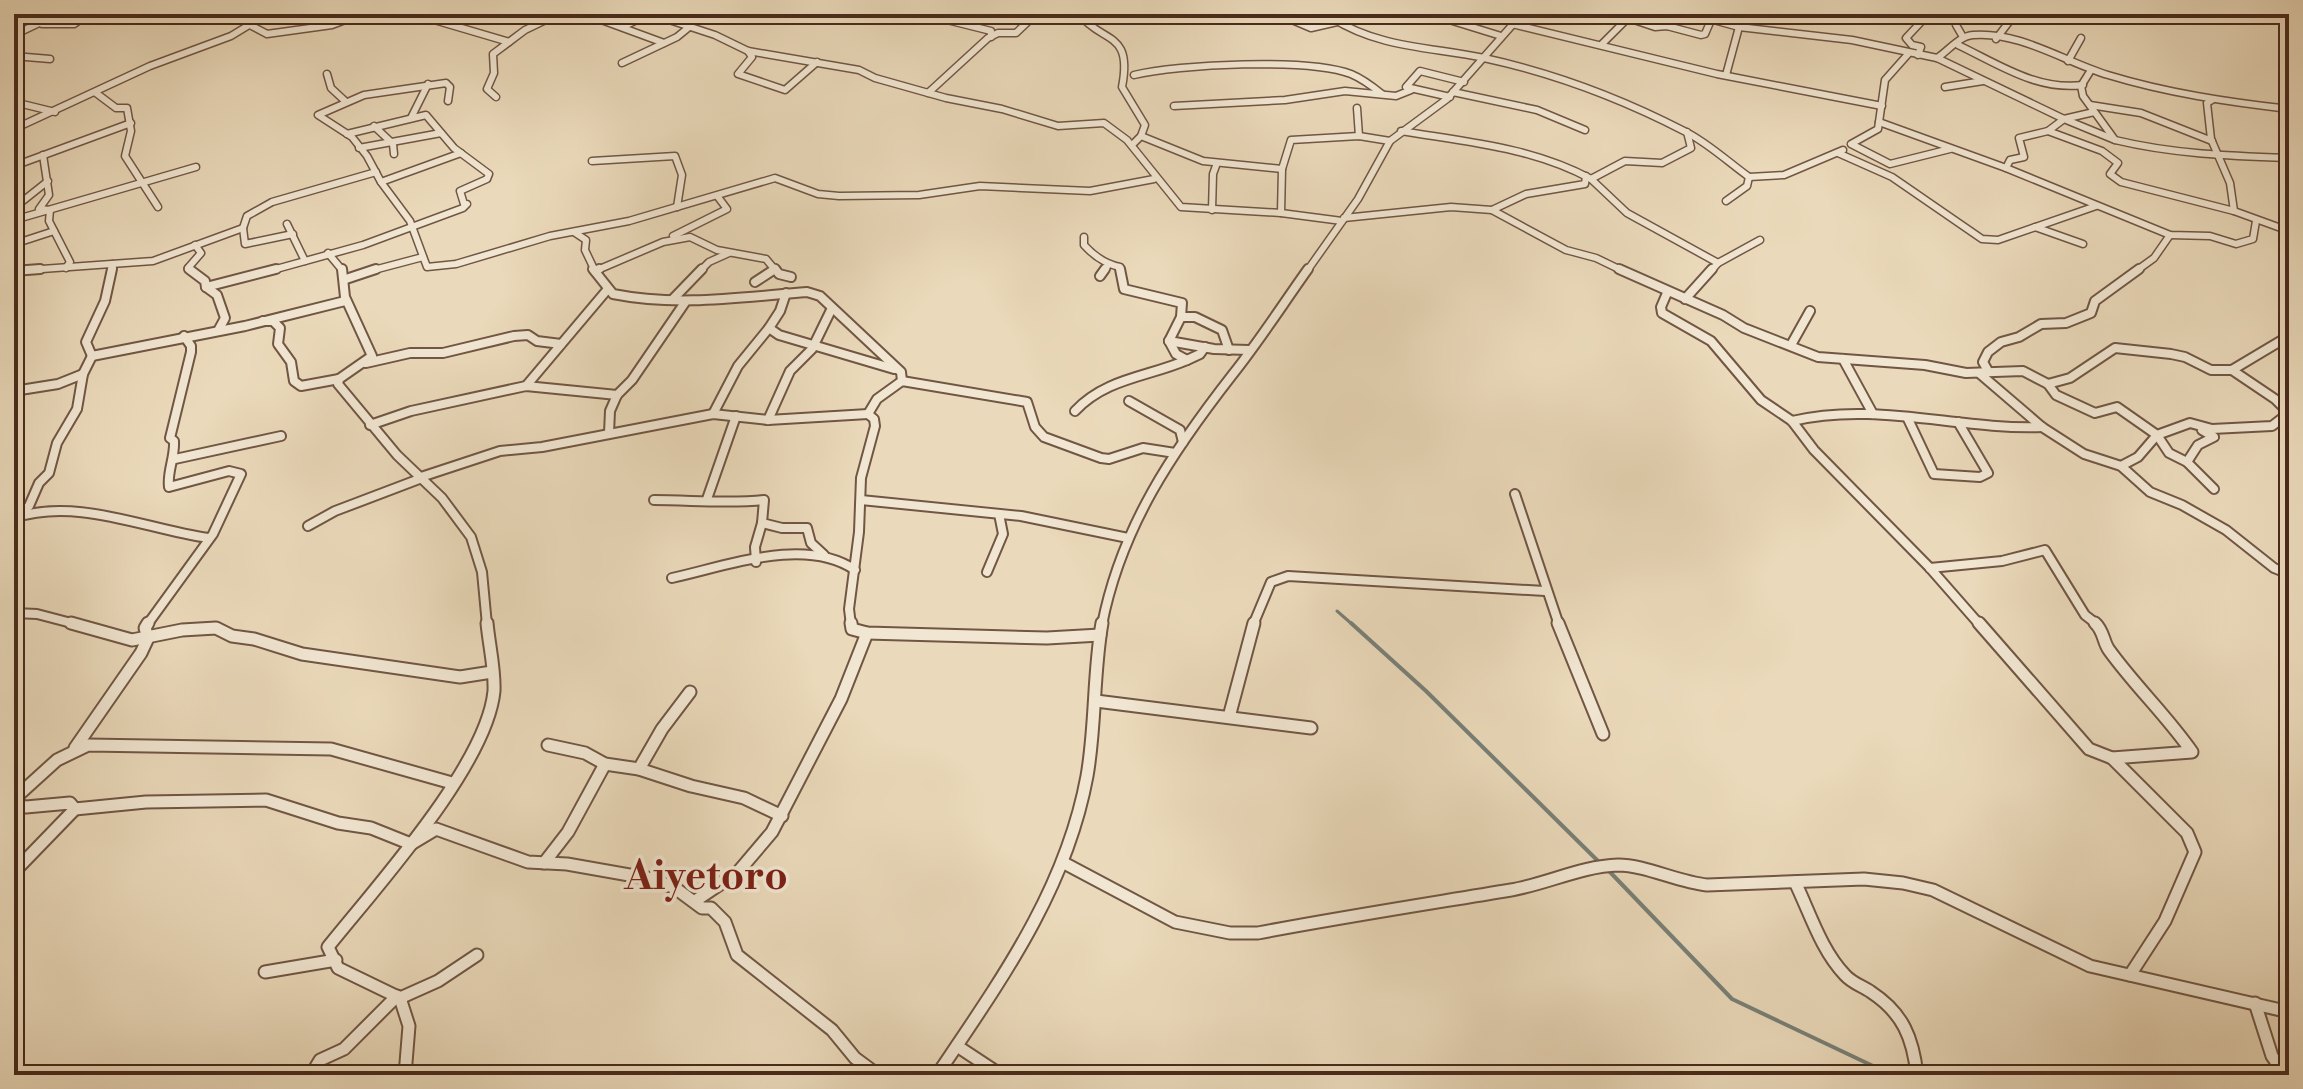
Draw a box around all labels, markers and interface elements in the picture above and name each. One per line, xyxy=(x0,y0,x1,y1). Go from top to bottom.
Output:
district label: Aiyetoro xyxy=(623,852,788,902)

